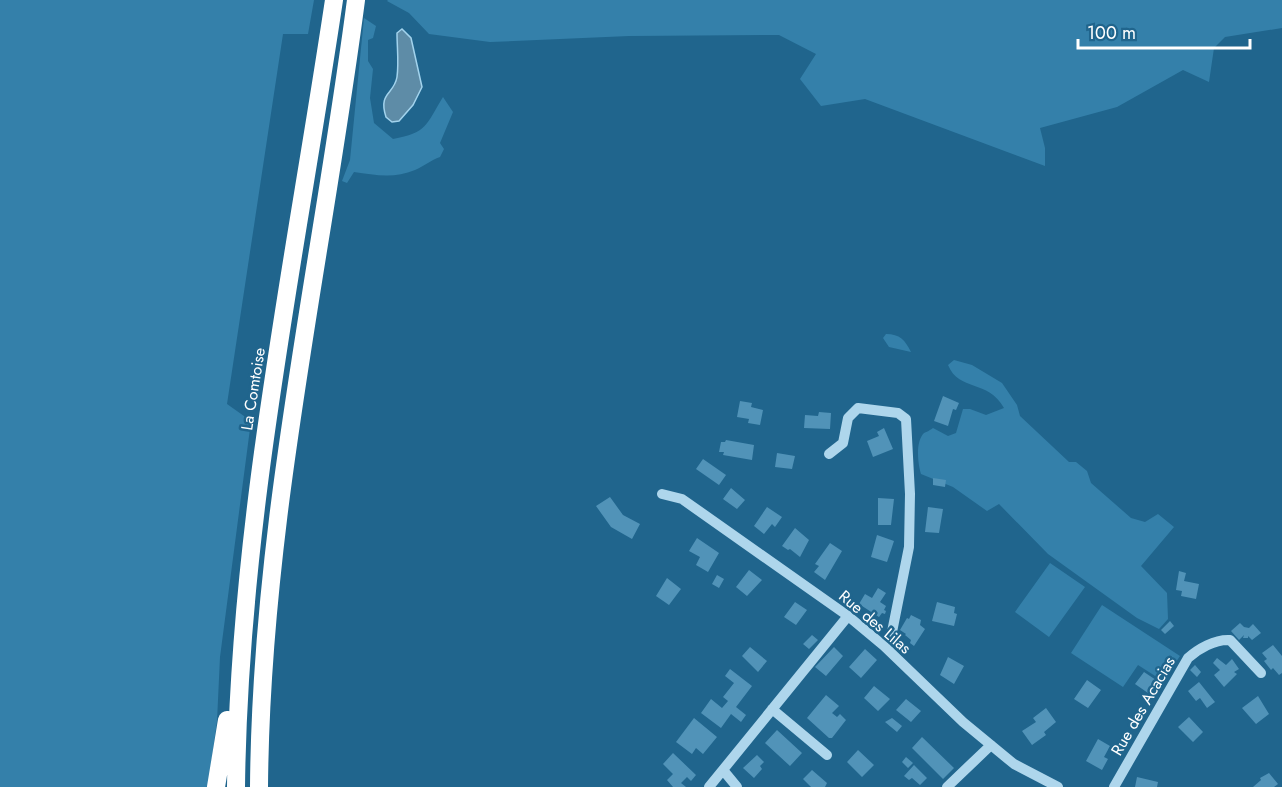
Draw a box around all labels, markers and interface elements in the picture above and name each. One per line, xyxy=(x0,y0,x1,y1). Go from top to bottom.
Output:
scale bar xyxy=(1078,12,1250,50)
text: 100 m xyxy=(1087,20,1136,46)
street label: La Comtoise xyxy=(235,346,271,432)
street label: Rue des Lilas xyxy=(834,585,916,659)
street label: Rue des Acacias xyxy=(1105,652,1181,760)

